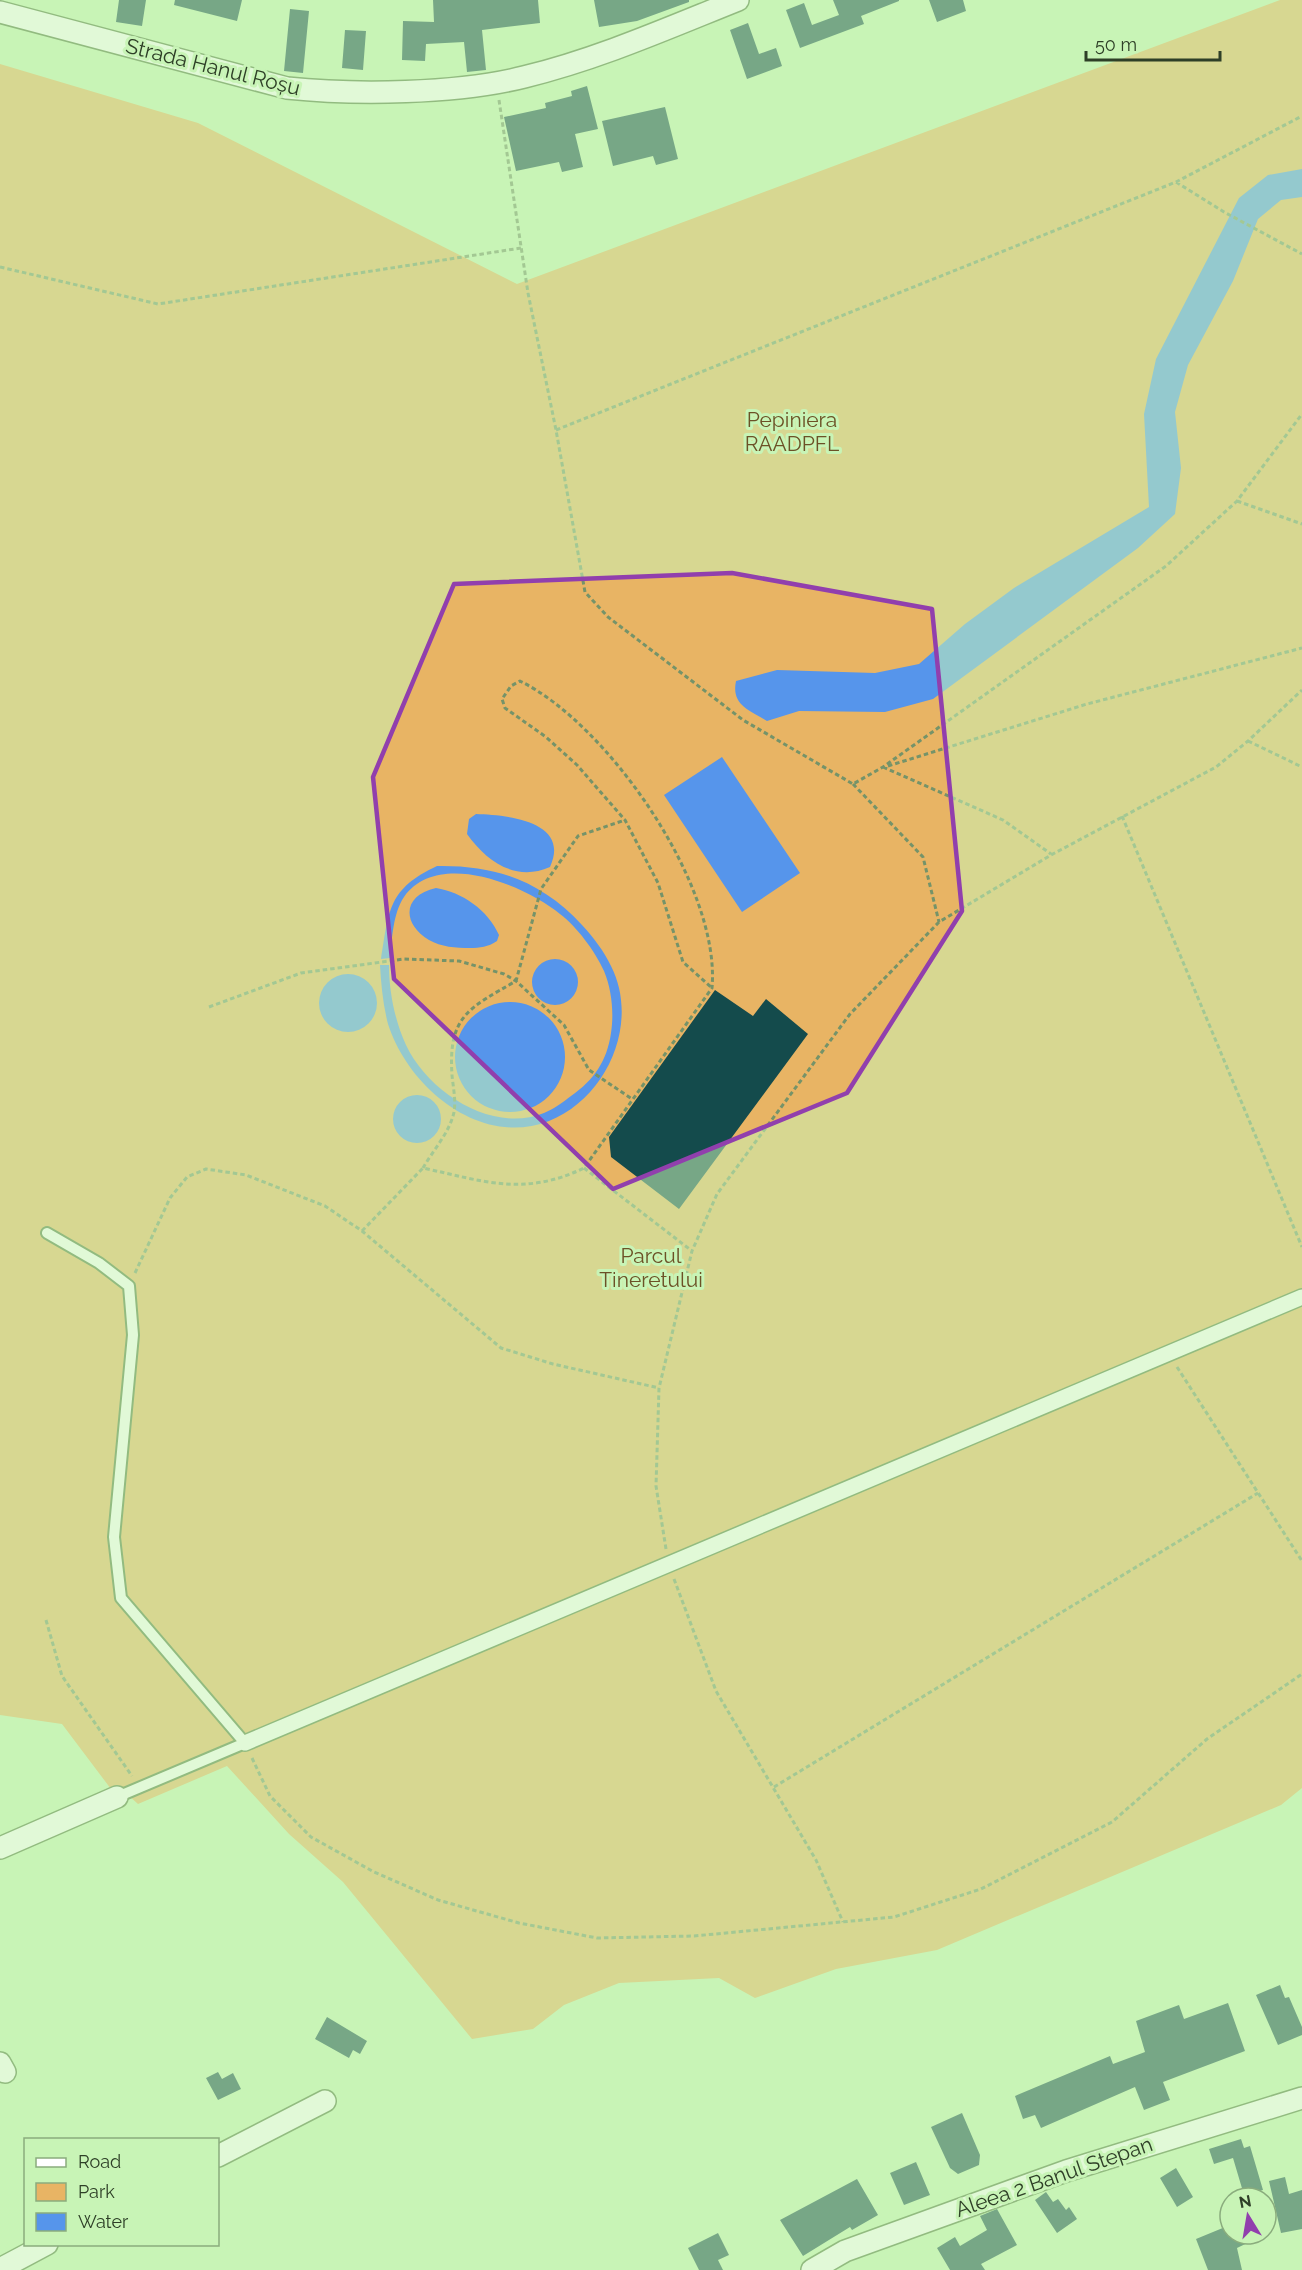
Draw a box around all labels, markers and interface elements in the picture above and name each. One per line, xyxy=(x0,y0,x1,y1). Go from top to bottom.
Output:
scale bar xyxy=(1086,24,1220,62)
street label: Strada Hanul Roșu xyxy=(123,33,303,100)
text: 50 m xyxy=(1095,34,1137,55)
park label: Pepiniera RAADPFL xyxy=(745,407,839,456)
park label: Parcul Tineretului xyxy=(599,1243,703,1292)
street label: Aleea 2 Banul Stepan xyxy=(952,2131,1156,2222)
legend xyxy=(24,2138,219,2246)
text: Road xyxy=(78,2151,121,2172)
text: Park xyxy=(78,2181,115,2202)
north arrow xyxy=(1218,2186,1278,2246)
text: N xyxy=(1237,2191,1253,2212)
text: Water xyxy=(78,2211,129,2232)

